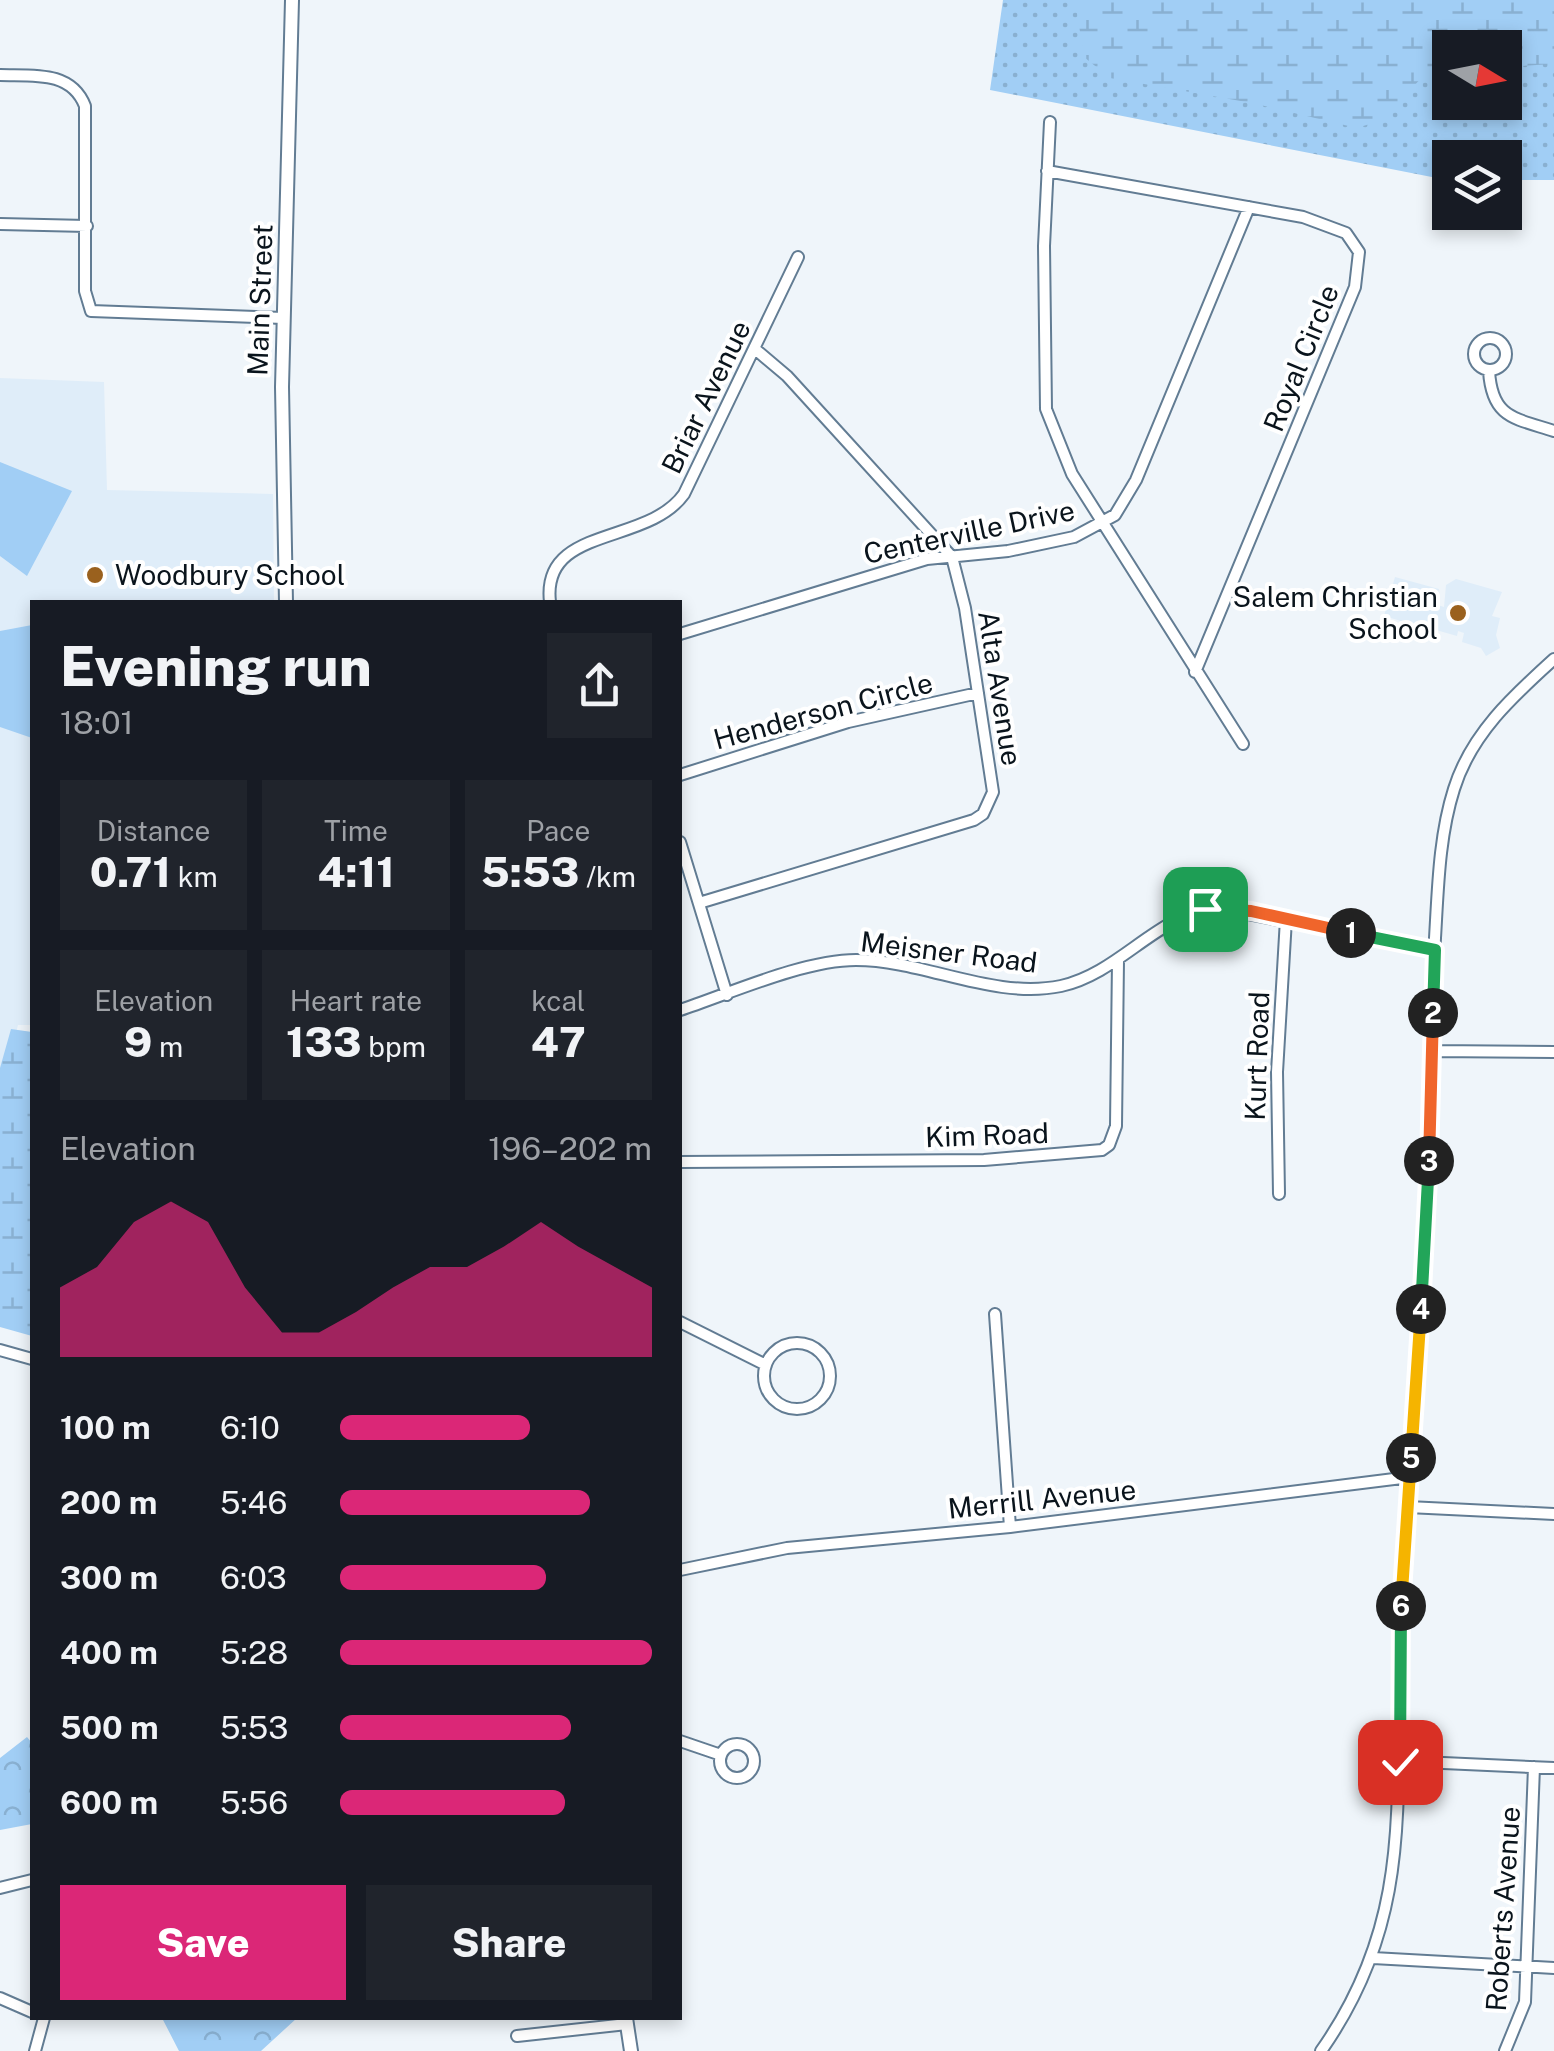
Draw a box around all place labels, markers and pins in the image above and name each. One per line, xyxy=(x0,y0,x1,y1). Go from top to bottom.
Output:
place label: Woodbury School xyxy=(115,558,345,591)
marker: Woodbury School xyxy=(84,564,106,586)
place label: Salem Christian School xyxy=(1233,580,1438,645)
marker: Salem Christian School xyxy=(1447,602,1469,624)
pin xyxy=(1163,867,1248,952)
pin: 1 xyxy=(1326,908,1376,958)
pin: 2 xyxy=(1408,988,1458,1038)
pin: 3 xyxy=(1404,1136,1454,1186)
pin: 4 xyxy=(1396,1284,1446,1334)
pin: 5 xyxy=(1386,1433,1436,1483)
pin: 6 xyxy=(1376,1581,1426,1631)
pin xyxy=(1358,1720,1443,1805)

